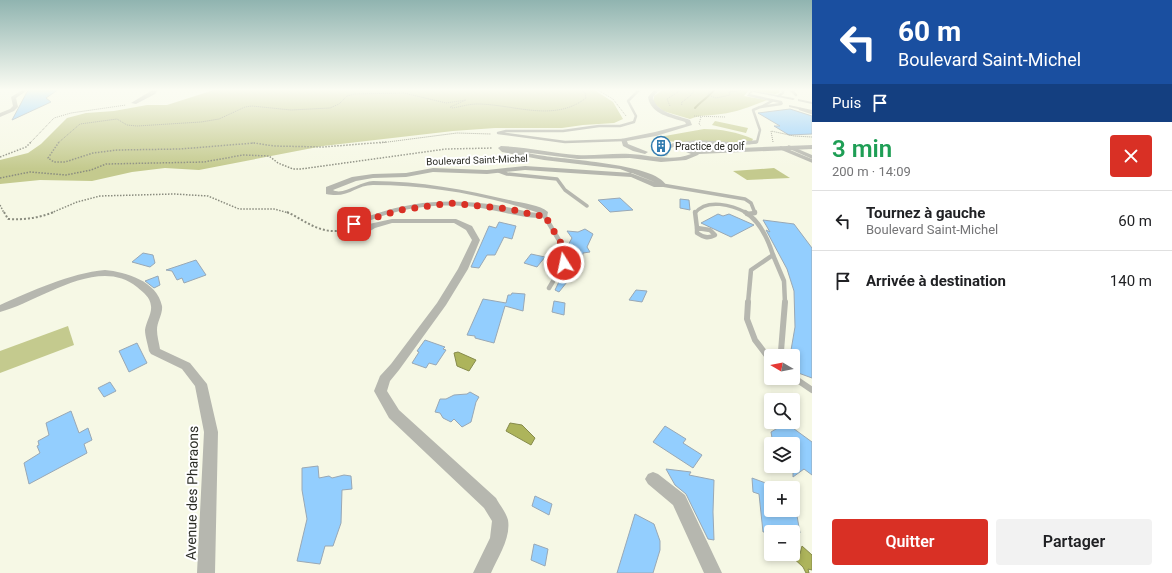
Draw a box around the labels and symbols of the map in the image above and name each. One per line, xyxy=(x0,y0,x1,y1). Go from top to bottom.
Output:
building icon: Practice de golf xyxy=(650,135,672,157)
place label: Practice de golf xyxy=(675,141,745,152)
street label: Boulevard Saint-Michel xyxy=(426,153,528,167)
pin xyxy=(337,207,371,241)
position arrow xyxy=(543,242,585,284)
north arrow xyxy=(764,349,800,385)
street label: Avenue des Pharaons xyxy=(183,426,201,560)

